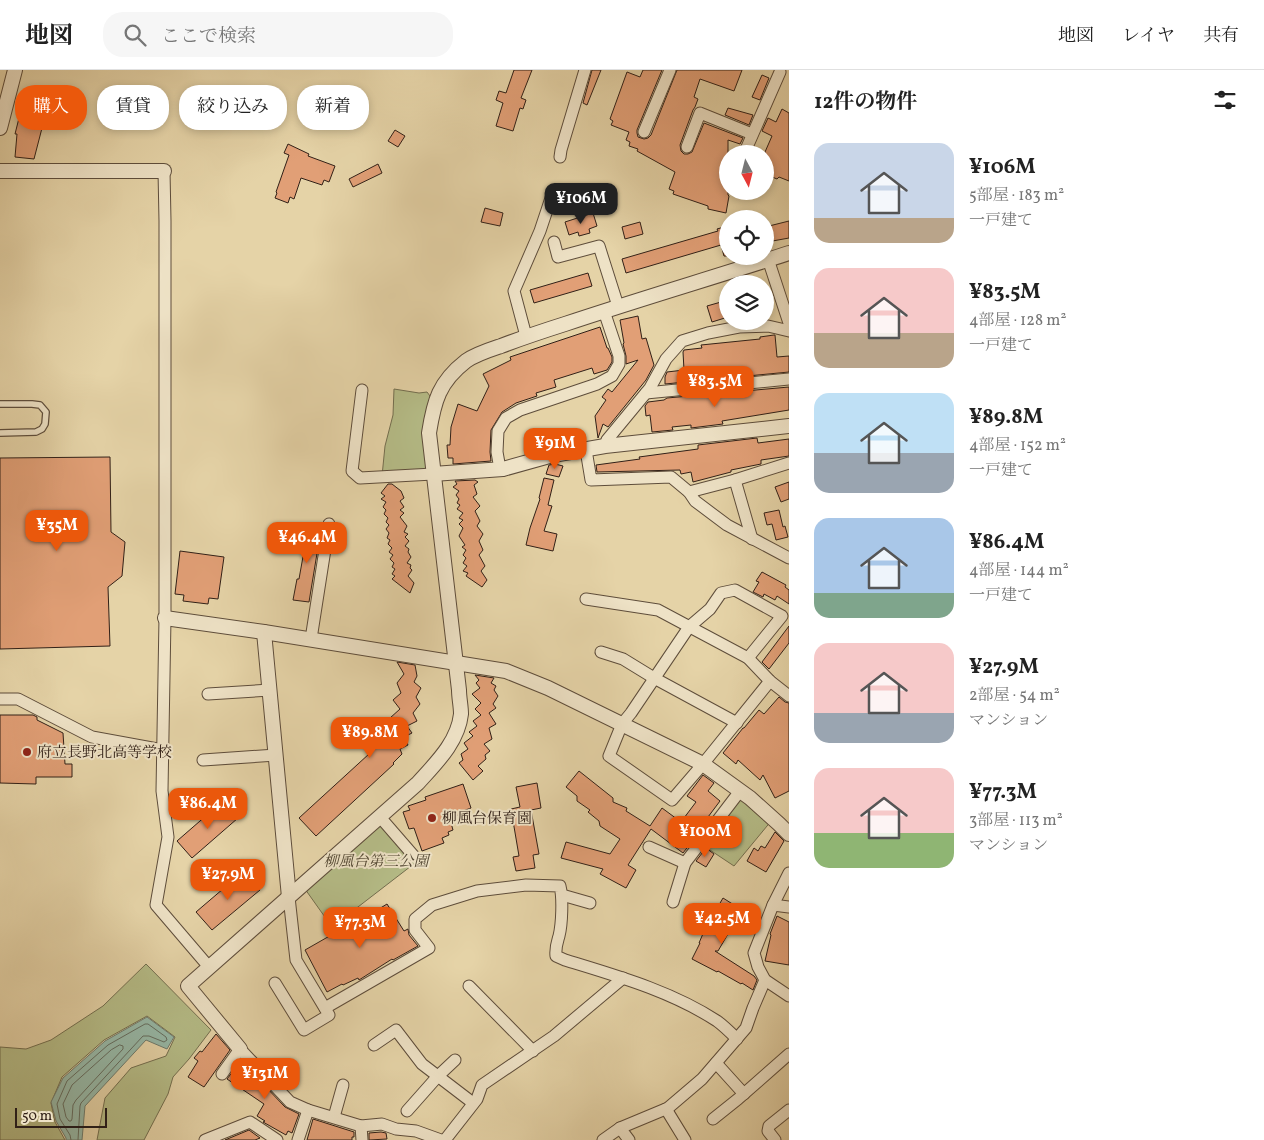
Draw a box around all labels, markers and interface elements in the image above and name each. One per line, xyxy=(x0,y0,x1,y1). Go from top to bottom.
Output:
search box xyxy=(103,12,453,57)
text: 地図 xyxy=(25,20,73,54)
icon: search xyxy=(121,21,149,49)
text: ここで検索 xyxy=(161,24,256,50)
text: 地図 xyxy=(1058,24,1094,49)
text: レイヤ xyxy=(1122,24,1175,49)
text: 共有 xyxy=(1203,24,1239,49)
chip: 購入 xyxy=(15,85,87,130)
chip: 賃貸 xyxy=(97,85,169,130)
chip: 絞り込み xyxy=(179,85,287,130)
chip: 新着 xyxy=(297,85,369,130)
icon: filters xyxy=(1211,86,1239,114)
text: 12件の物件 xyxy=(814,88,917,117)
north arrow xyxy=(719,145,774,200)
map controls xyxy=(719,145,774,330)
text: ¥106M xyxy=(969,153,1036,182)
icon: home xyxy=(854,163,914,223)
pin: ¥106M xyxy=(546,182,616,225)
text: 5部屋 · 183 m² xyxy=(969,185,1064,207)
text: ¥106M xyxy=(556,188,606,210)
button: locate xyxy=(719,210,774,265)
text: 一戸建て xyxy=(969,210,1033,232)
button: layers xyxy=(719,275,774,330)
text: ¥83.5M xyxy=(969,278,1041,307)
icon: home xyxy=(854,288,914,348)
text: 4部屋 · 128 m² xyxy=(969,310,1066,332)
text: 一戸建て xyxy=(969,335,1033,357)
pin: ¥83.5M xyxy=(674,366,756,408)
text: ¥83.5M xyxy=(688,371,742,393)
text: ¥89.8M xyxy=(969,403,1043,432)
icon: home xyxy=(854,413,914,473)
pin: ¥91M xyxy=(525,428,585,470)
text: ¥91M xyxy=(535,433,575,455)
text: 4部屋 · 152 m² xyxy=(969,435,1066,457)
text: 一戸建て xyxy=(969,460,1033,482)
pin: ¥35M xyxy=(27,510,87,552)
text: ¥35M xyxy=(36,515,78,537)
pin: ¥46.4M xyxy=(266,522,348,564)
text: ¥46.4M xyxy=(278,527,336,549)
text: ¥86.4M xyxy=(969,528,1044,557)
icon: home xyxy=(854,538,914,598)
text: 4部屋 · 144 m² xyxy=(969,560,1069,582)
text: 一戸建て xyxy=(969,585,1033,607)
text: ¥27.9M xyxy=(969,653,1039,682)
icon: home xyxy=(854,663,914,723)
text: 2部屋 · 54 m² xyxy=(969,685,1060,707)
text: マンション xyxy=(969,710,1048,732)
pin: ¥89.8M xyxy=(329,716,411,759)
text: ¥89.8M xyxy=(342,722,398,744)
place label: 府立長野北高等学校 xyxy=(37,743,172,764)
marker: 府立長野北高等学校 xyxy=(21,746,33,758)
text: ¥77.3M xyxy=(969,778,1037,807)
pin: ¥86.4M xyxy=(167,788,249,830)
icon: home xyxy=(854,788,914,848)
text: ¥86.4M xyxy=(179,793,237,815)
place label: 柳風台保育園 xyxy=(442,809,532,830)
text: 3部屋 · 113 m² xyxy=(969,810,1063,832)
marker: 柳風台保育園 xyxy=(426,812,438,824)
pin: ¥100M xyxy=(670,816,740,858)
text: ¥100M xyxy=(679,821,731,843)
text: マンション xyxy=(969,835,1048,857)
park label: 柳風台第三公園 xyxy=(323,852,431,873)
pin: ¥27.9M xyxy=(187,858,269,901)
text: ¥27.9M xyxy=(201,864,255,886)
pin: ¥42.5M xyxy=(681,902,763,945)
pin: ¥77.3M xyxy=(319,906,401,949)
text: ¥42.5M xyxy=(694,908,750,930)
text: ¥77.3M xyxy=(334,912,386,934)
pin: ¥131M xyxy=(230,1058,300,1100)
text: ¥131M xyxy=(242,1063,288,1085)
scale bar xyxy=(15,1105,108,1128)
text: 50 m xyxy=(22,1107,52,1126)

